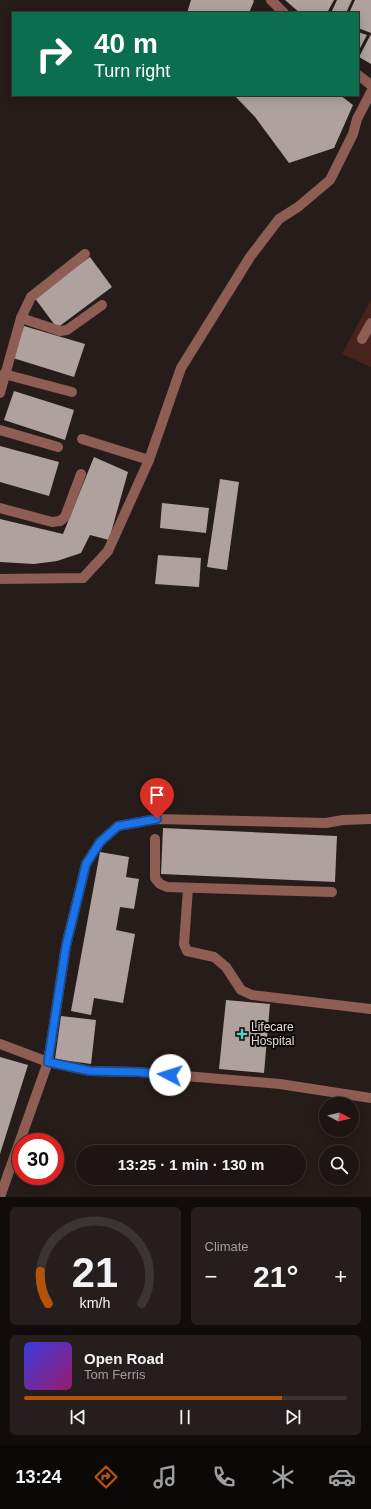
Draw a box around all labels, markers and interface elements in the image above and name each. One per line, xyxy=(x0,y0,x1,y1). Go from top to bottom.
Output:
icon: right xyxy=(28,28,80,80)
text: 40 m xyxy=(94,28,158,59)
text: Turn right xyxy=(94,61,170,81)
pin xyxy=(140,778,174,819)
icon: arrive xyxy=(146,784,168,806)
place label: Lifecare Hospital xyxy=(251,1020,294,1048)
marker: Lifecare Hospital xyxy=(236,1028,248,1040)
position arrow xyxy=(149,1054,191,1096)
north arrow xyxy=(319,1097,359,1137)
map controls xyxy=(319,1097,359,1185)
speed limit sign: 30 xyxy=(12,1133,64,1185)
button: search xyxy=(319,1145,359,1185)
text: 13:25 · 1 min · 130 m xyxy=(118,1156,264,1173)
text: Climate xyxy=(205,1239,249,1254)
text: 21 xyxy=(72,1249,118,1296)
text: 21° xyxy=(253,1260,298,1293)
text: − xyxy=(205,1264,217,1289)
text: + xyxy=(334,1264,347,1289)
text: km/h xyxy=(80,1295,111,1311)
text: Open Road xyxy=(84,1350,164,1367)
text: Tom Ferris xyxy=(84,1367,145,1382)
icon: previous xyxy=(67,1406,89,1428)
icon: pause xyxy=(174,1406,196,1428)
icon: next xyxy=(282,1406,304,1428)
icon: directions xyxy=(92,1463,120,1491)
icon: music xyxy=(151,1463,179,1491)
icon: phone xyxy=(210,1463,238,1491)
icon: climate xyxy=(269,1463,297,1491)
icon: car xyxy=(328,1463,356,1491)
text: 13:24 xyxy=(15,1467,61,1487)

